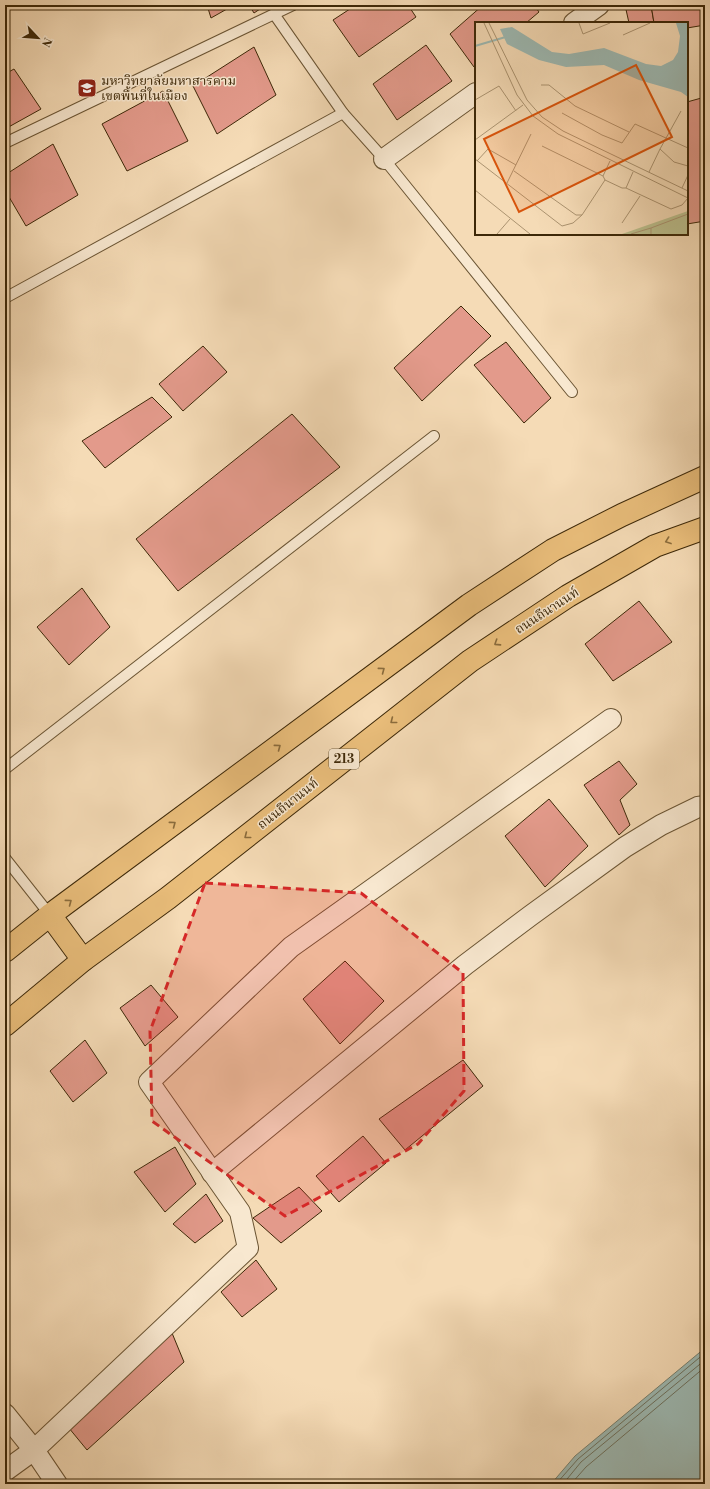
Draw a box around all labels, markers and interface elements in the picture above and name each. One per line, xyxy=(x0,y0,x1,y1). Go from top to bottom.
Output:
north arrow xyxy=(18,18,58,58)
inset map xyxy=(475,22,688,235)
text: N xyxy=(38,35,54,49)
place label: มหาวิทยาลัยมหาสารคาม เขตพื้นที่ในเมือง xyxy=(101,73,236,104)
school or university icon: มหาวิทยาลัยมหาสารคาม เขตพื้นที่ในเมือง xyxy=(76,77,98,99)
one-way arrow xyxy=(665,537,672,545)
street label: ถนนถีนานนท์ xyxy=(512,584,582,638)
one-way arrow xyxy=(494,638,501,645)
one-way arrow xyxy=(378,667,385,674)
one-way arrow xyxy=(390,717,397,724)
one-way arrow xyxy=(273,745,280,752)
road number: 213 xyxy=(329,749,359,769)
street label: ถนนถีนานนท์ xyxy=(254,775,322,833)
one-way arrow xyxy=(169,822,176,829)
one-way arrow xyxy=(244,832,251,839)
one-way arrow xyxy=(64,899,71,906)

